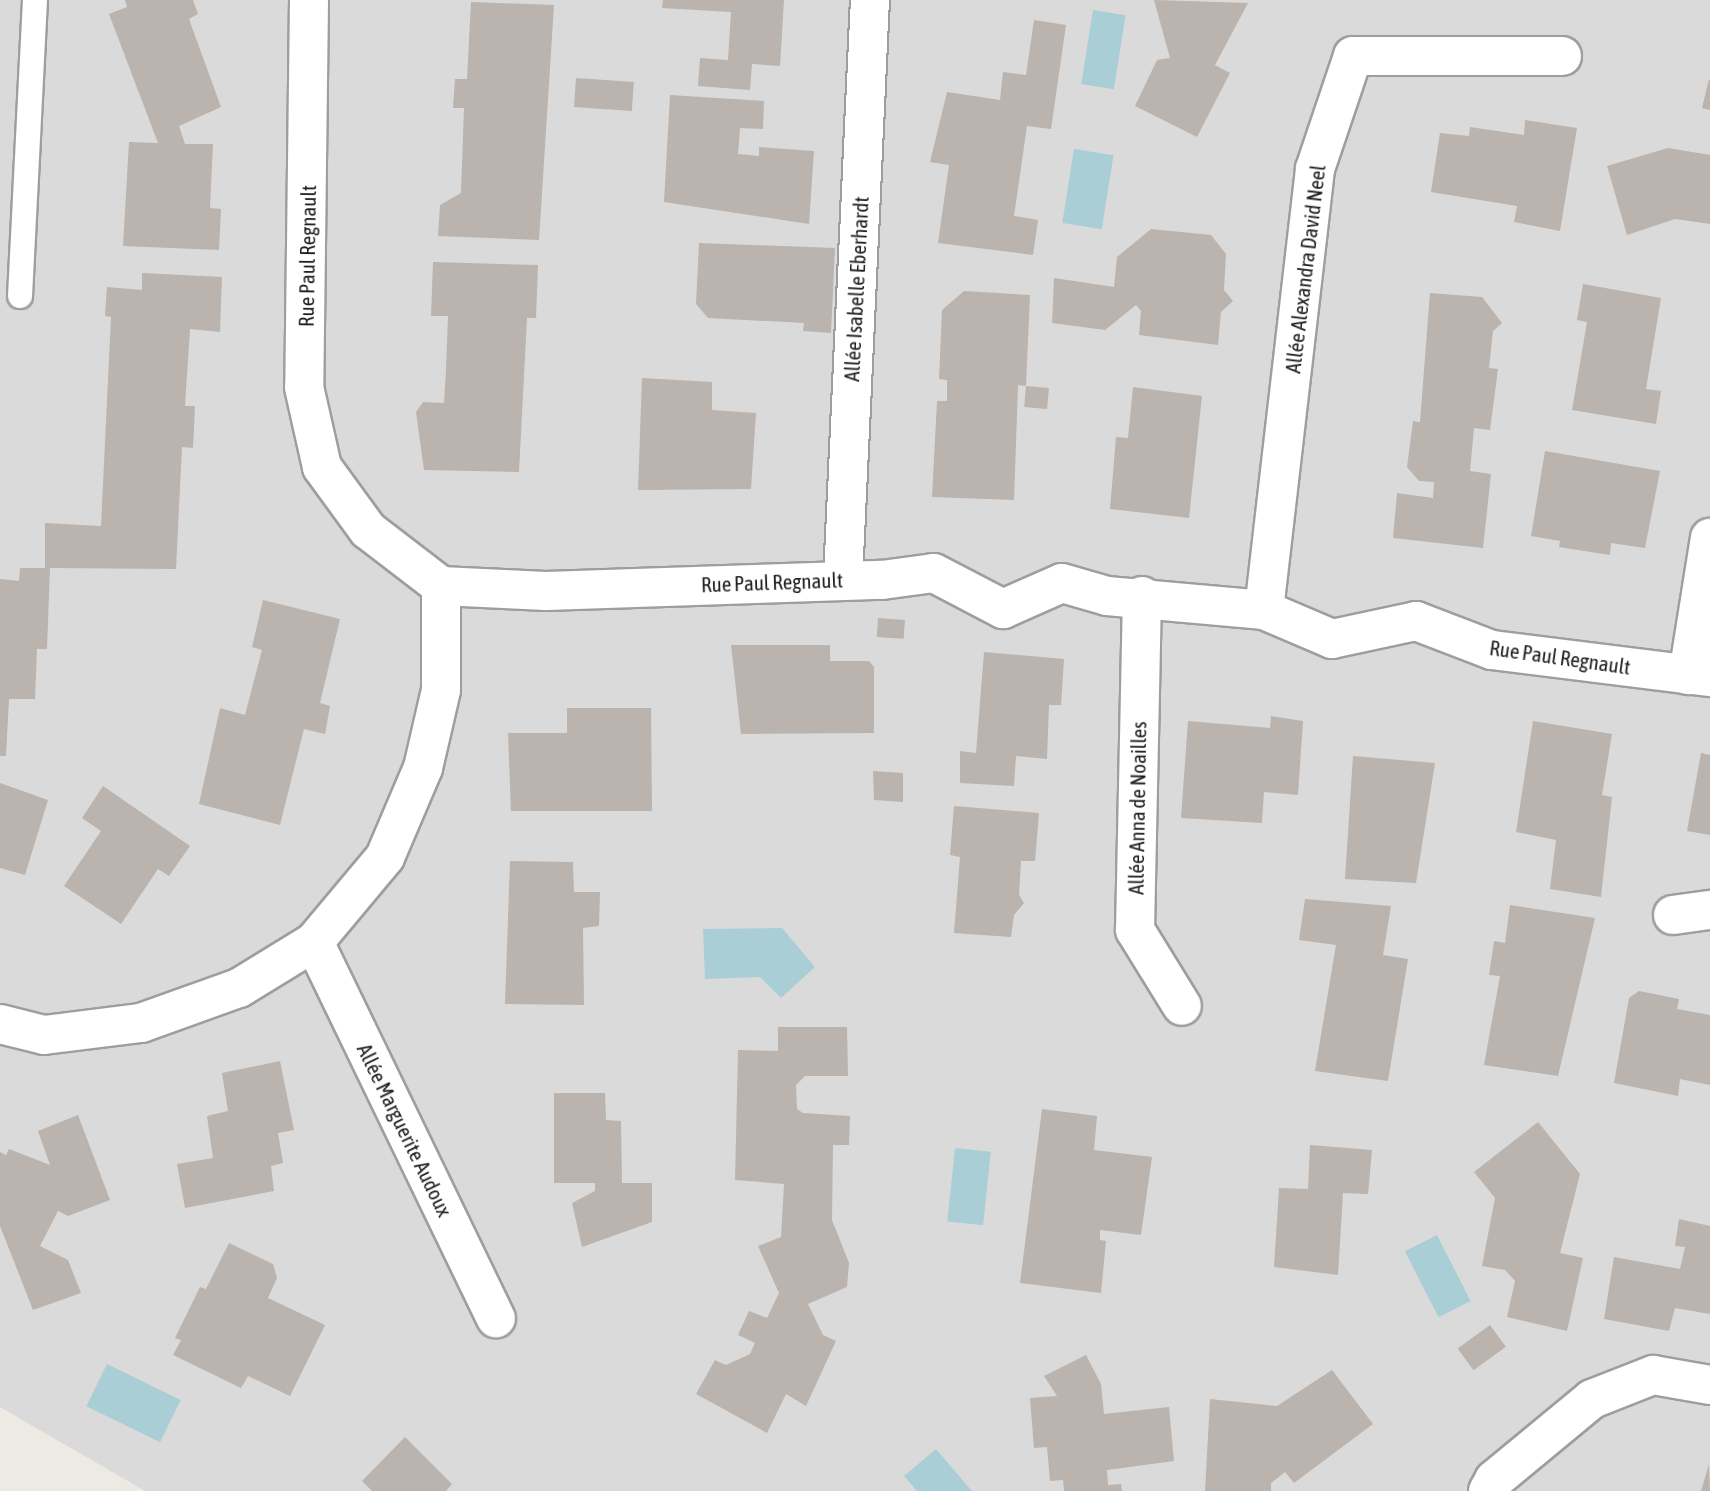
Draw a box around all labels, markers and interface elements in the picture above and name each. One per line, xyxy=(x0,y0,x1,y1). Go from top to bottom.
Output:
street label: Allée Alexandra David Neel xyxy=(1280,163,1330,375)
street label: Rue Paul Regnault xyxy=(293,185,321,327)
street label: Allée Isabelle Eberhardt xyxy=(839,196,873,382)
street label: Rue Paul Regnault xyxy=(701,567,843,597)
street label: Rue Paul Regnault xyxy=(1488,635,1632,679)
street label: Allée Anna de Noailles xyxy=(1123,721,1151,895)
street label: Allée Marguerite Audoux xyxy=(352,1039,458,1221)

